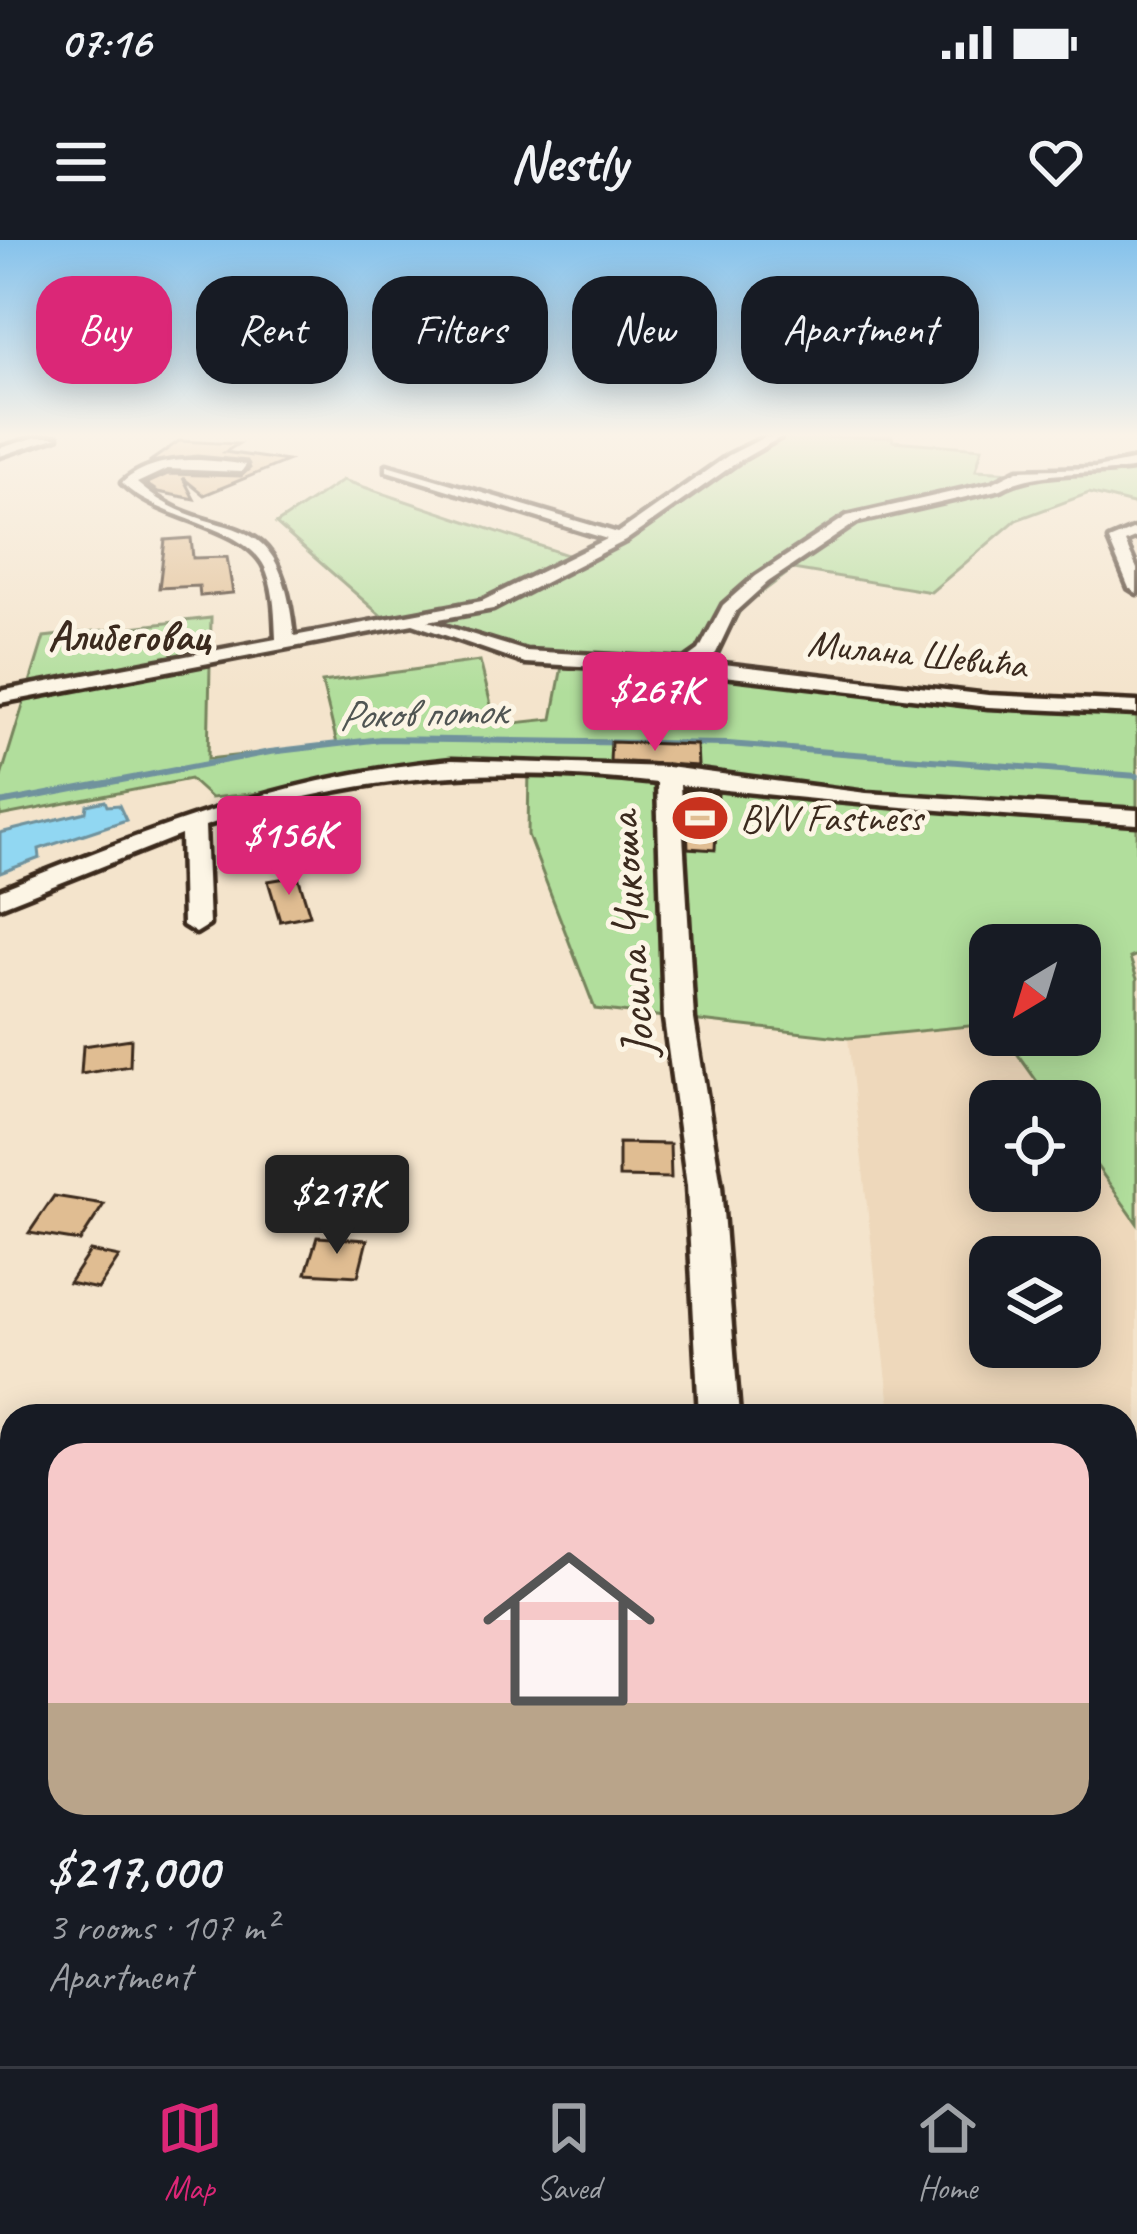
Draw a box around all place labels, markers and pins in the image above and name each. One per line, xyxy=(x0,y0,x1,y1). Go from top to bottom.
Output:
pin: $267K xyxy=(571,652,739,754)
sports icon: BVV Fastness xyxy=(671,789,729,847)
place label: BVV Fastness xyxy=(740,794,925,843)
pin: $156K xyxy=(205,796,373,898)
pin: $217K xyxy=(253,1155,421,1257)

